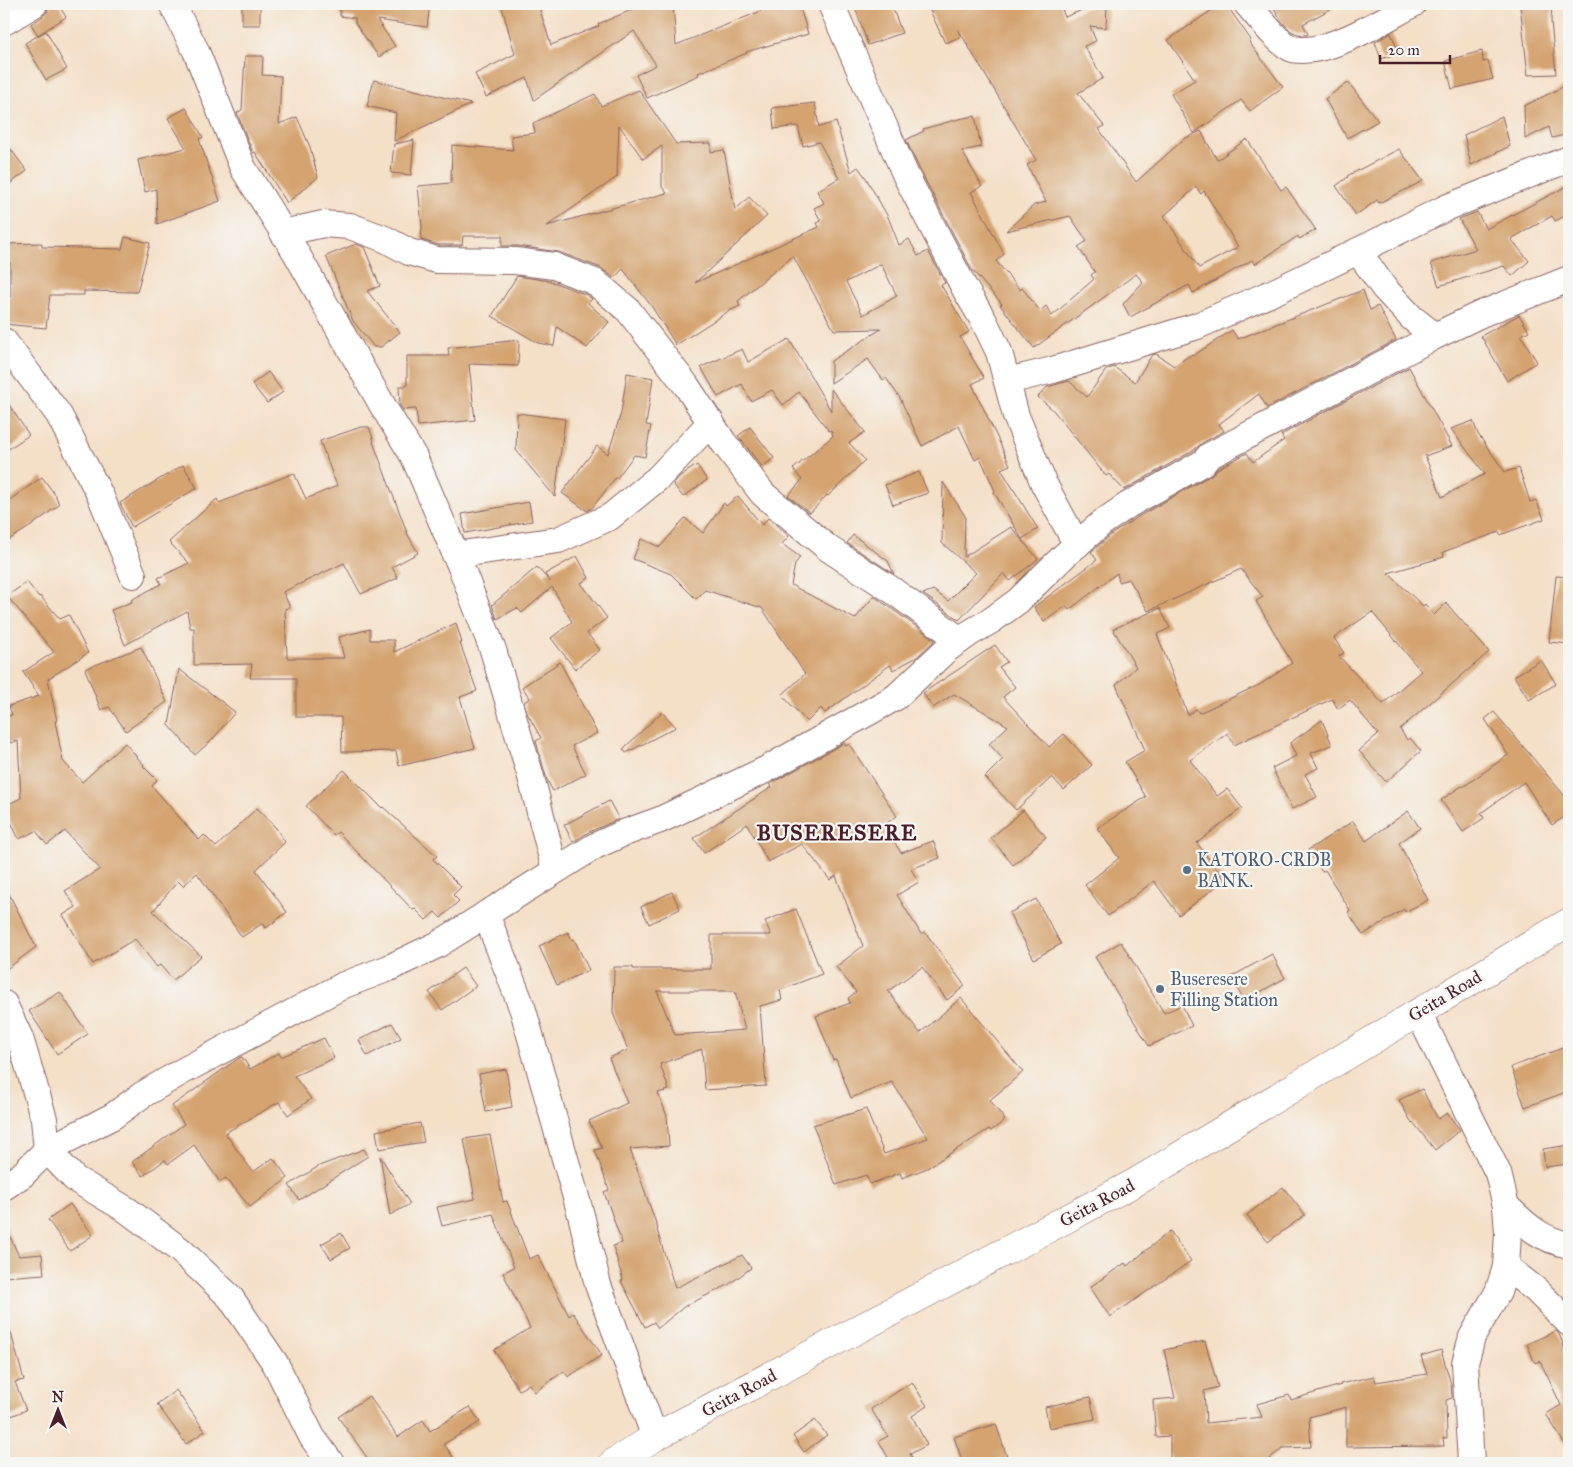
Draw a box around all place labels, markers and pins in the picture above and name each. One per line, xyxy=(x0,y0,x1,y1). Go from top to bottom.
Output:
place label: KATORO-CRDB BANK. xyxy=(1197,849,1332,892)
marker: KATORO-CRDB BANK. xyxy=(1181,864,1193,876)
place label: Buseresere Filling Station xyxy=(1170,968,1278,1012)
marker: Buseresere Filling Station xyxy=(1154,983,1166,995)

